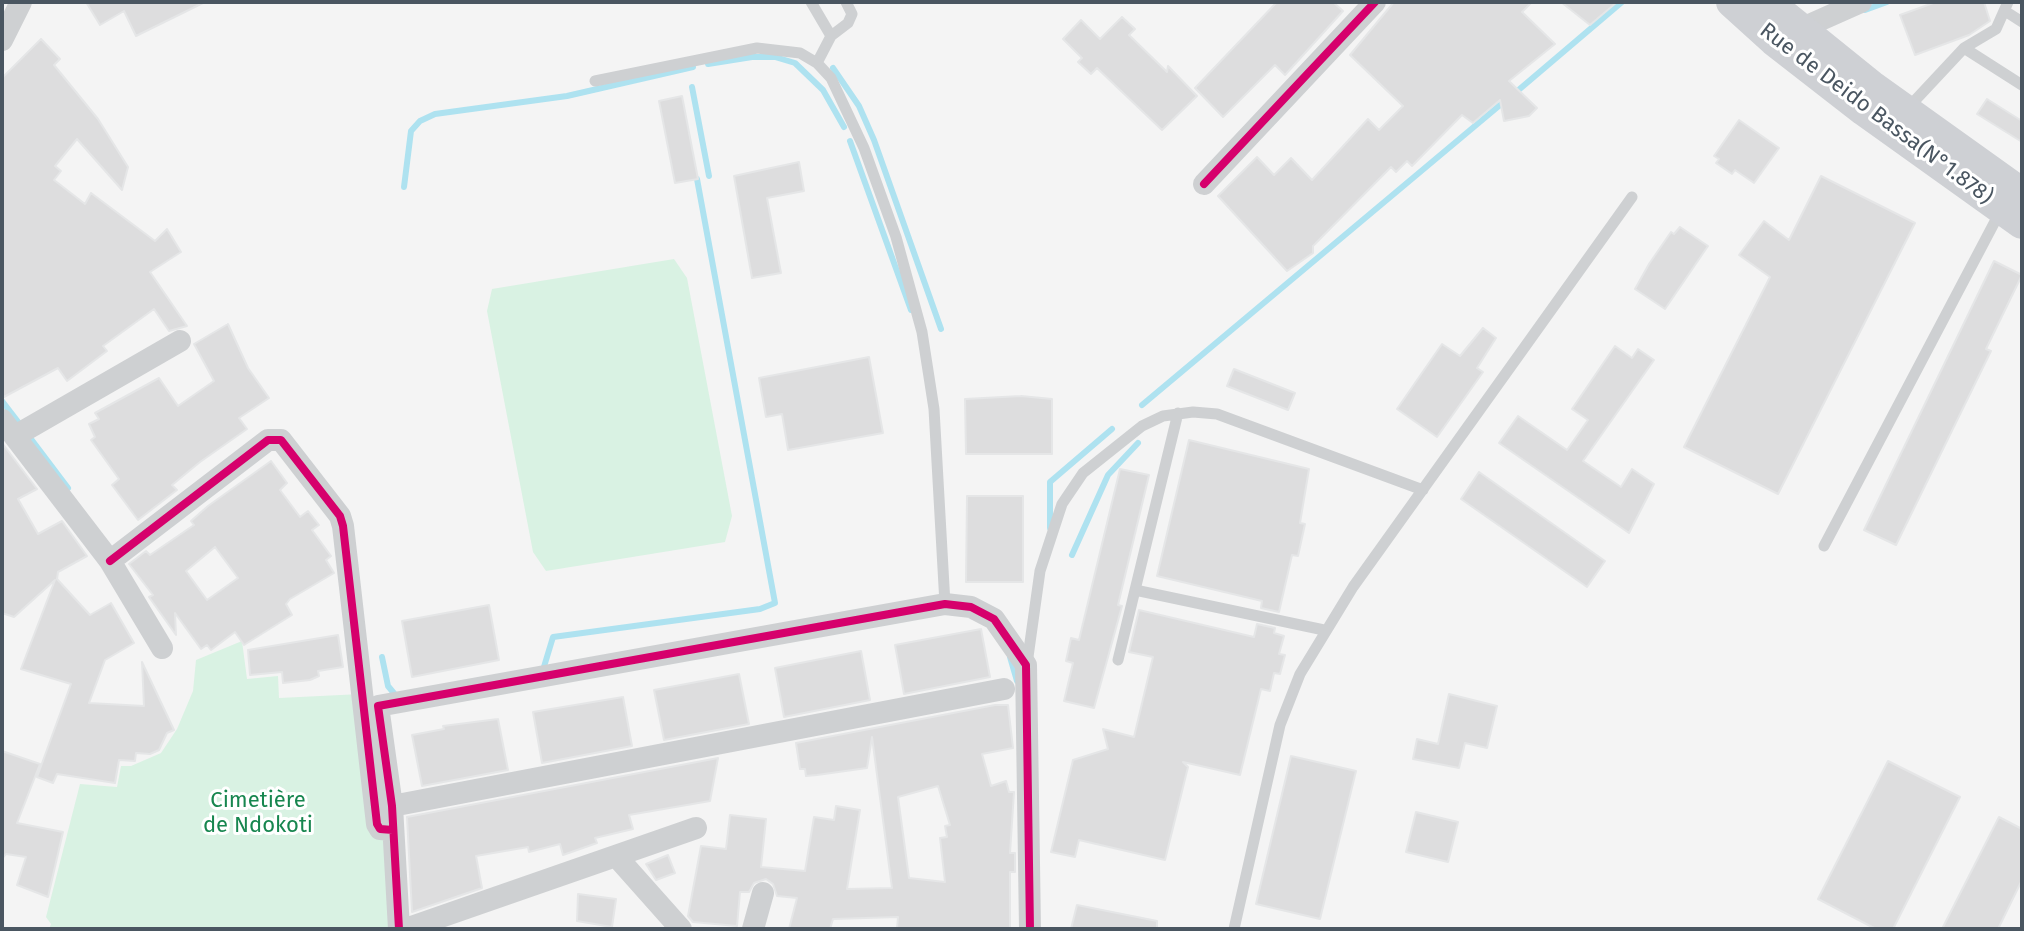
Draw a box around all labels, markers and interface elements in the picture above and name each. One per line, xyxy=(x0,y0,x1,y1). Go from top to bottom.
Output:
street label: Rue de Deido Bassa(N°1.878) xyxy=(1754,18,1998,210)
park label: Cimetière de Ndokoti xyxy=(203,788,313,840)

